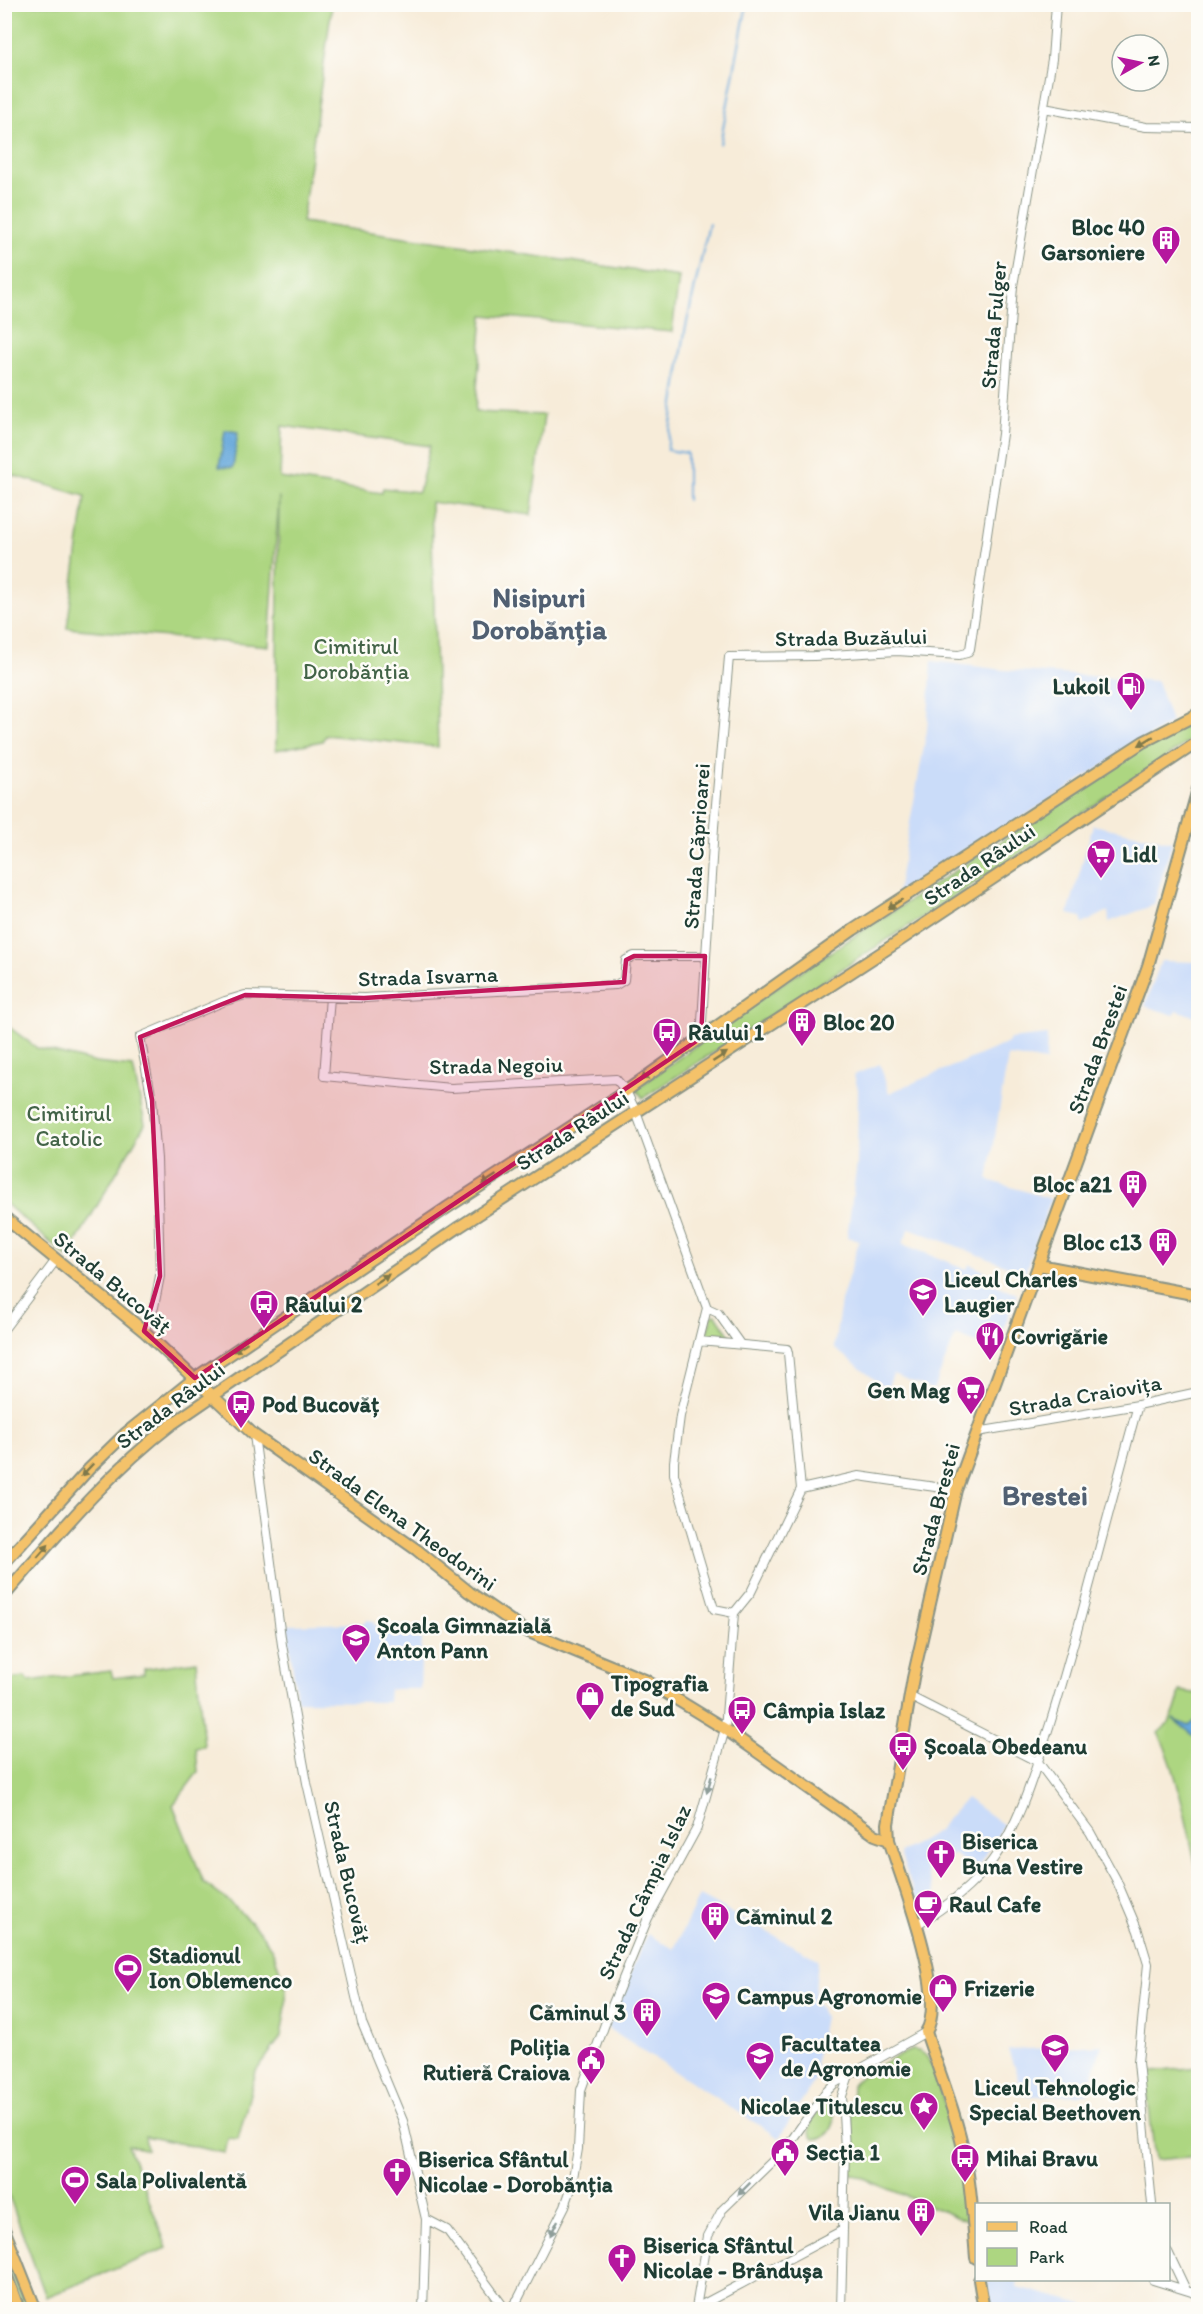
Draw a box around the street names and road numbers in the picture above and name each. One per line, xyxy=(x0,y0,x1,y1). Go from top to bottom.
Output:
street label: Strada Fulger xyxy=(974,260,1013,390)
street label: Strada Buzăului xyxy=(775,623,927,652)
street label: Strada Căprioarei xyxy=(677,762,716,930)
street label: Strada Râului xyxy=(918,817,1040,912)
street label: Strada Isvarna xyxy=(357,961,499,992)
street label: Strada Brestei xyxy=(1062,981,1133,1118)
street label: Strada Negoiu xyxy=(429,1051,563,1080)
street label: Strada Râului xyxy=(511,1084,634,1177)
street label: Strada Bucovăț xyxy=(48,1225,177,1340)
street label: Strada Râului xyxy=(111,1356,230,1455)
street label: Strada Craiovița xyxy=(1007,1369,1164,1422)
street label: Strada Brestei xyxy=(905,1440,966,1578)
street label: Strada Elena Theodorini xyxy=(303,1442,502,1597)
street label: Strada Bucovăț xyxy=(318,1798,377,1946)
street label: Strada Câmpia Islaz xyxy=(592,1800,697,1984)

